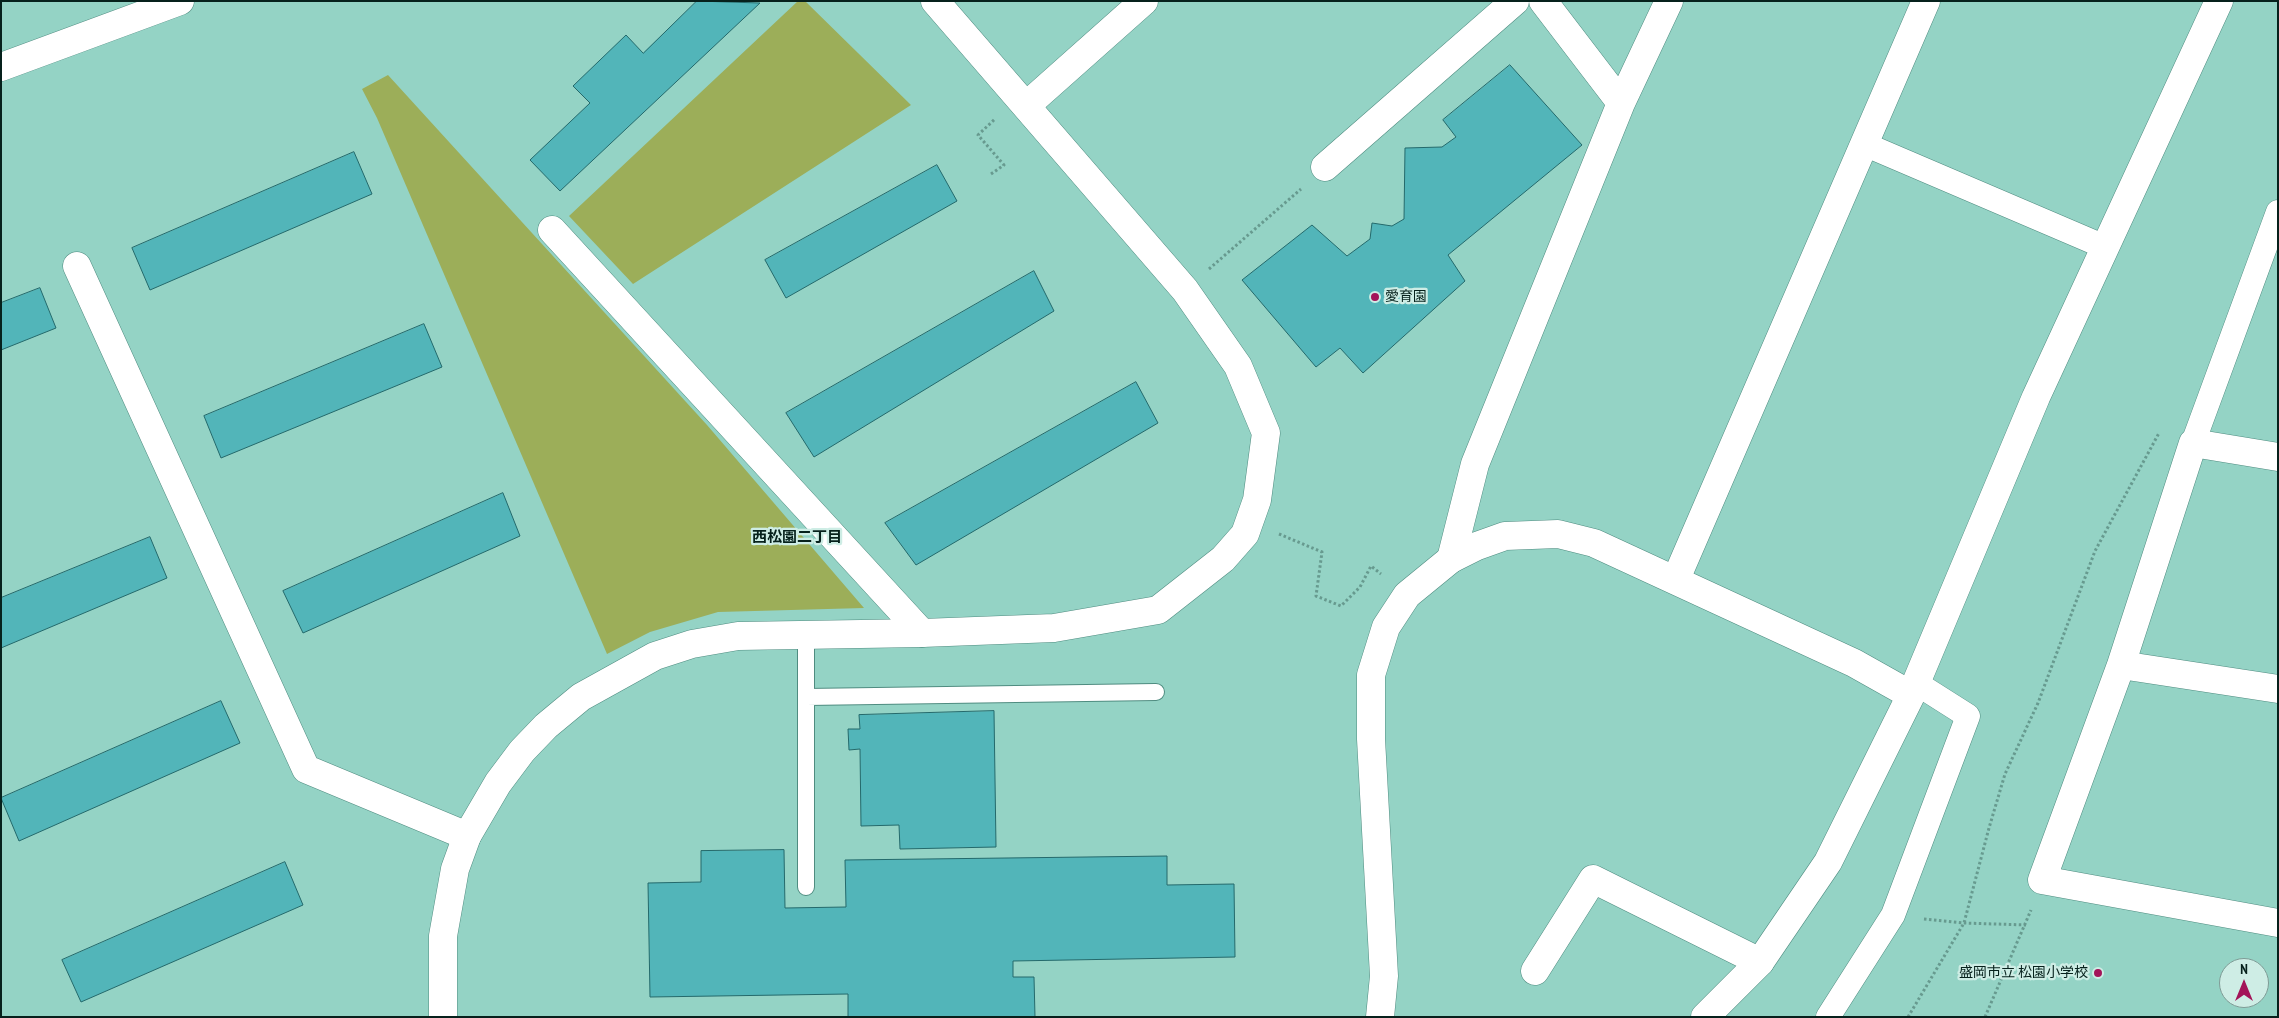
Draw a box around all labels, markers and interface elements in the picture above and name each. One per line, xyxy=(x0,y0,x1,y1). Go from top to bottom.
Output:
place label: 愛育園 xyxy=(1385,289,1427,305)
marker: 愛育園 xyxy=(1369,291,1381,303)
district label: 西松園二丁目 xyxy=(752,529,842,547)
north arrow xyxy=(2219,958,2269,1008)
text: N xyxy=(2240,960,2248,978)
place label: 盛岡市立 松園小学校 xyxy=(1959,965,2088,981)
marker: 盛岡市立 松園小学校 xyxy=(2092,967,2104,979)

